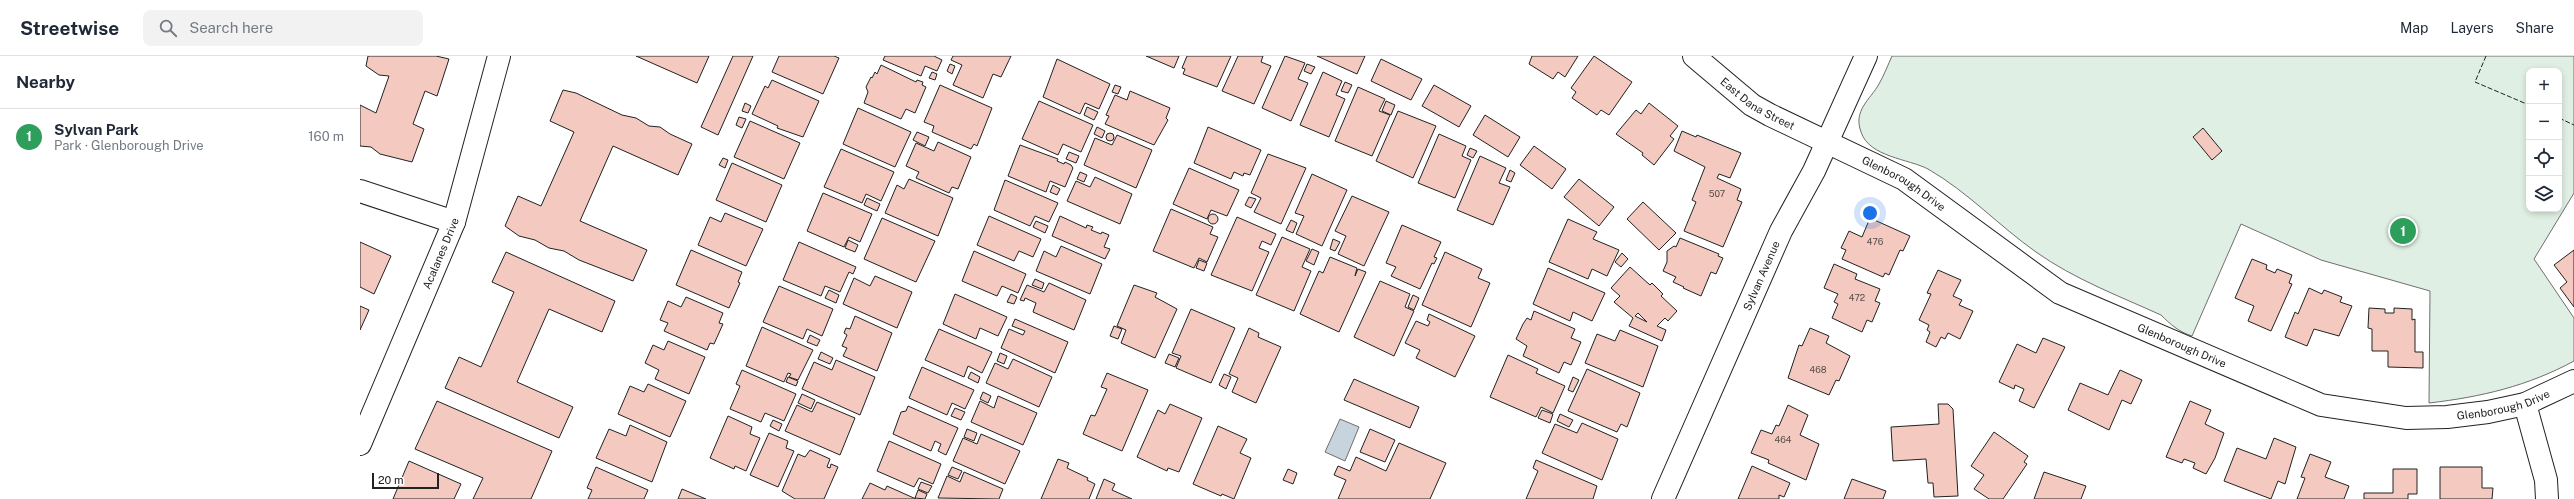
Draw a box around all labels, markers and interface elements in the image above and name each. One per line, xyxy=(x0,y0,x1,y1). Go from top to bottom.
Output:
search box xyxy=(143,10,423,46)
text: Streetwise xyxy=(20,17,119,39)
icon: search xyxy=(157,17,179,39)
text: Search here xyxy=(189,19,273,36)
text: Map xyxy=(2400,20,2428,36)
text: Layers xyxy=(2450,20,2494,36)
text: Share xyxy=(2516,20,2554,36)
map controls xyxy=(2526,68,2562,212)
button: + xyxy=(2526,68,2562,104)
text: Nearby xyxy=(16,72,75,92)
street label: East Dana Street xyxy=(1718,75,1797,132)
button: − xyxy=(2526,104,2562,140)
text: Sylvan Park xyxy=(54,121,139,138)
text: 1 xyxy=(26,129,32,144)
text: 160 m xyxy=(308,129,344,144)
text: Park · Glenborough Drive xyxy=(54,138,204,153)
button: locate xyxy=(2526,140,2562,176)
street label: Glenborough Drive xyxy=(1860,154,1948,213)
button: layers xyxy=(2526,176,2562,212)
house number: 507 xyxy=(1709,188,1725,199)
your location xyxy=(1860,203,1880,223)
pin: 1 xyxy=(2390,216,2416,246)
street label: Acalanes Drive xyxy=(420,217,461,291)
house number: 476 xyxy=(1867,236,1884,247)
street label: Sylvan Avenue xyxy=(1741,239,1782,312)
house number: 472 xyxy=(1849,292,1865,303)
street label: Glenborough Drive xyxy=(2136,321,2228,370)
house number: 468 xyxy=(1809,364,1827,375)
street label: Glenborough Drive xyxy=(2456,387,2551,422)
house number: 464 xyxy=(1775,434,1792,445)
scale bar xyxy=(372,471,439,490)
text: 20 m xyxy=(378,474,403,486)

